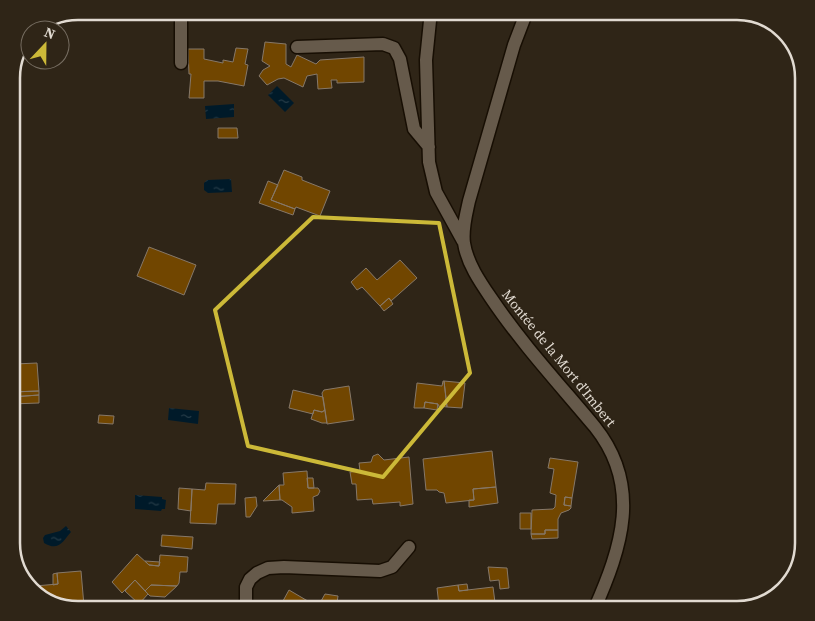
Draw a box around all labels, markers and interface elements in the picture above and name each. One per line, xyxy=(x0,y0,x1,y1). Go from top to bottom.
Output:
north arrow xyxy=(20,20,70,70)
text: N xyxy=(41,22,58,44)
street label: Montée de la Mort d'Imbert xyxy=(497,285,621,431)

